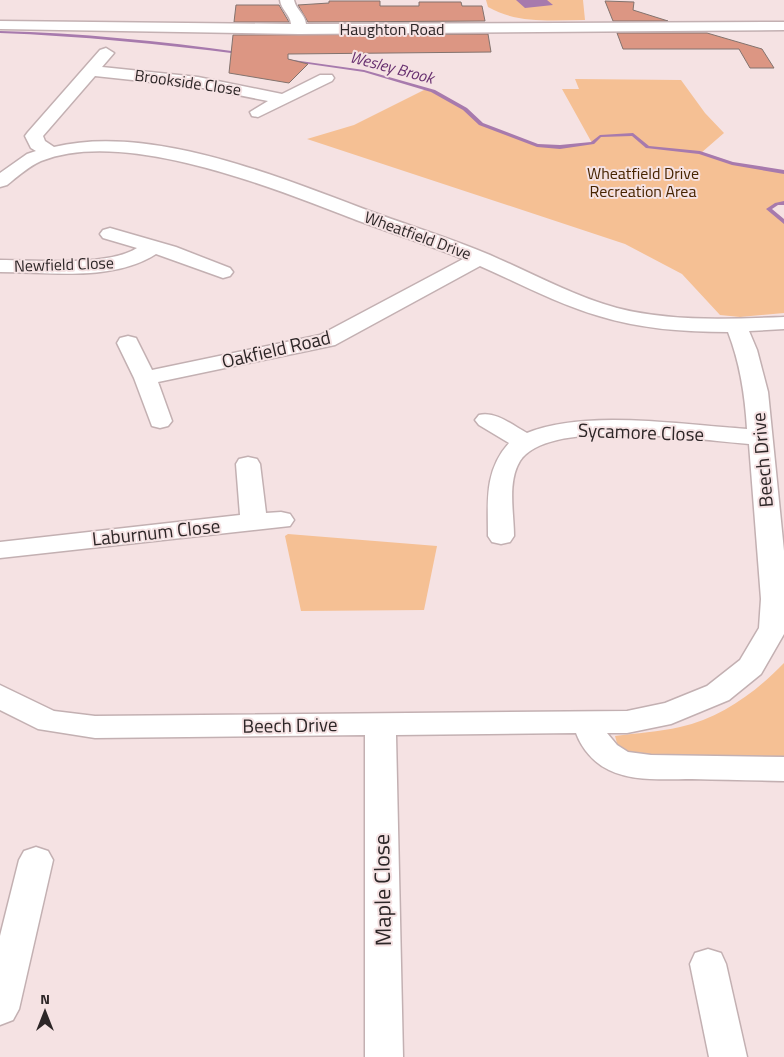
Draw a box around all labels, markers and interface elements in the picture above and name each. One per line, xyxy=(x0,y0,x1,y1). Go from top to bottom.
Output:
street label: Haughton Road xyxy=(340,17,444,41)
water label: Wesley Brook xyxy=(348,44,438,90)
street label: Brookside Close xyxy=(133,63,243,101)
park label: Wheatfield Drive Recreation Area xyxy=(587,161,699,203)
street label: Wheatfield Drive xyxy=(361,205,475,265)
street label: Newfield Close xyxy=(14,250,114,278)
street label: Oakfield Road xyxy=(219,322,333,375)
street label: Beech Drive xyxy=(743,411,780,509)
street label: Sycamore Close xyxy=(577,415,705,448)
street label: Laburnum Close xyxy=(90,510,222,553)
street label: Beech Drive xyxy=(242,709,338,740)
street label: Maple Close xyxy=(364,834,400,946)
north arrow xyxy=(20,987,70,1037)
text: N xyxy=(40,988,50,1009)

